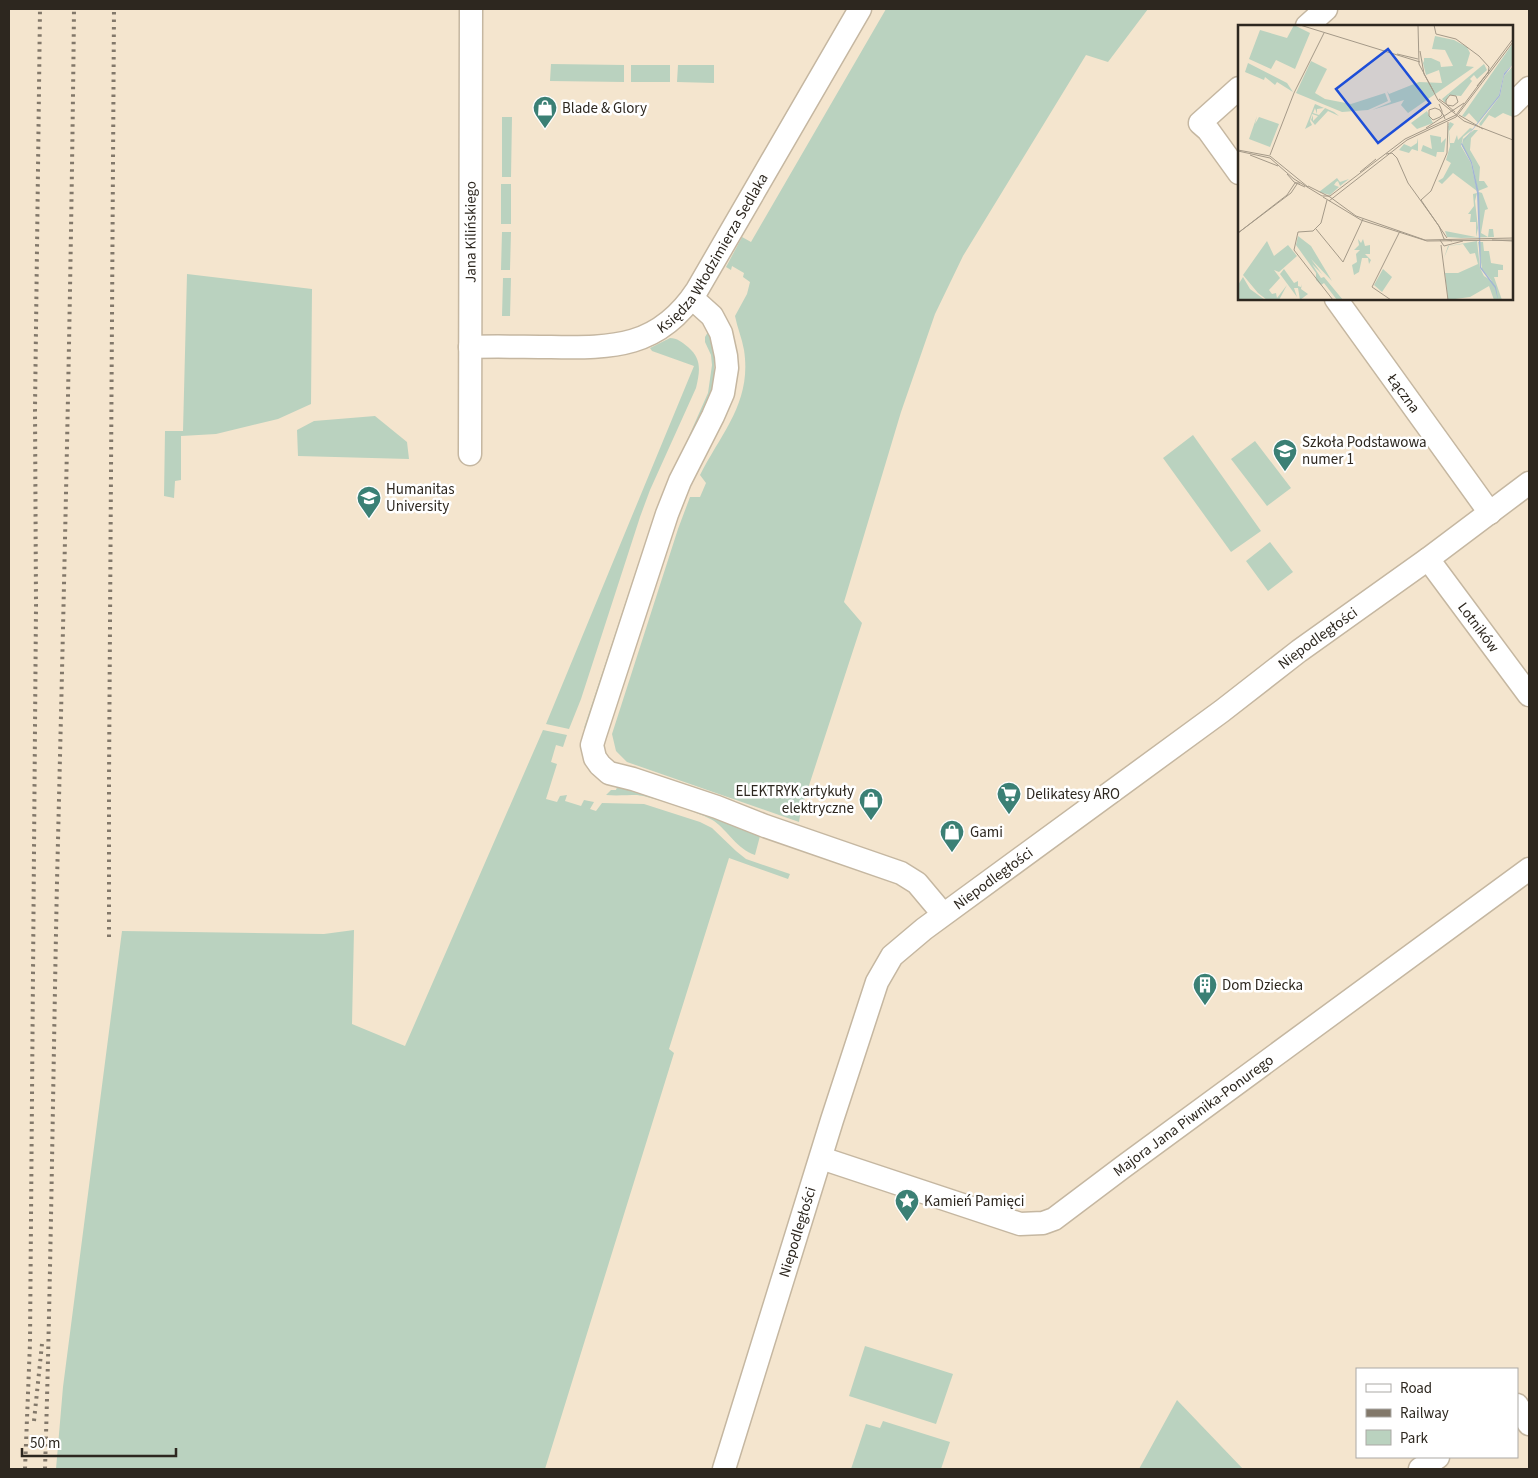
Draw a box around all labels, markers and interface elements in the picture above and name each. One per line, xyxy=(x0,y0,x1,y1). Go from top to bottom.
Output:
inset map xyxy=(1238,25,1513,300)
shop icon: Blade & Glory xyxy=(532,95,558,129)
place label: Blade & Glory xyxy=(562,98,647,119)
street label: Księdza Włodzimierza Sedlaka xyxy=(653,169,774,339)
street label: Jana Kilińskiego xyxy=(460,181,482,283)
street label: Łączna xyxy=(1381,369,1425,417)
place label: Szkoła Podstawowa numer 1 xyxy=(1302,432,1427,470)
school or university icon: Szkoła Podstawowa numer 1 xyxy=(1272,438,1298,472)
place label: Humanitas University xyxy=(386,479,454,517)
school or university icon: Humanitas University xyxy=(356,485,382,519)
street label: Lotników xyxy=(1453,598,1504,657)
street label: Niepodległości xyxy=(1274,602,1362,674)
place label: ELEKTRYK artykuły elektryczne xyxy=(735,781,854,819)
supermarket icon: Delikatesy ARO xyxy=(996,781,1022,815)
place label: Delikatesy ARO xyxy=(1026,784,1120,805)
shop icon: ELEKTRYK artykuły elektryczne xyxy=(858,787,884,821)
shop icon: Gami xyxy=(939,819,965,853)
place label: Gami xyxy=(970,822,1003,843)
street label: Niepodległości xyxy=(949,843,1037,915)
building icon: Dom Dziecka xyxy=(1192,972,1218,1006)
place label: Dom Dziecka xyxy=(1222,975,1303,996)
street label: Majora Jana Piwnika-Ponurego xyxy=(1109,1050,1278,1182)
street label: Niepodległości xyxy=(774,1184,822,1280)
place icon: Kamień Pamięci xyxy=(894,1188,920,1222)
place label: Kamień Pamięci xyxy=(924,1191,1025,1212)
legend xyxy=(1356,1368,1518,1458)
text: Road xyxy=(1400,1378,1432,1399)
text: Railway xyxy=(1400,1403,1449,1424)
scale bar xyxy=(22,1426,176,1458)
text: Park xyxy=(1400,1428,1429,1449)
text: 50 m xyxy=(30,1433,60,1454)

